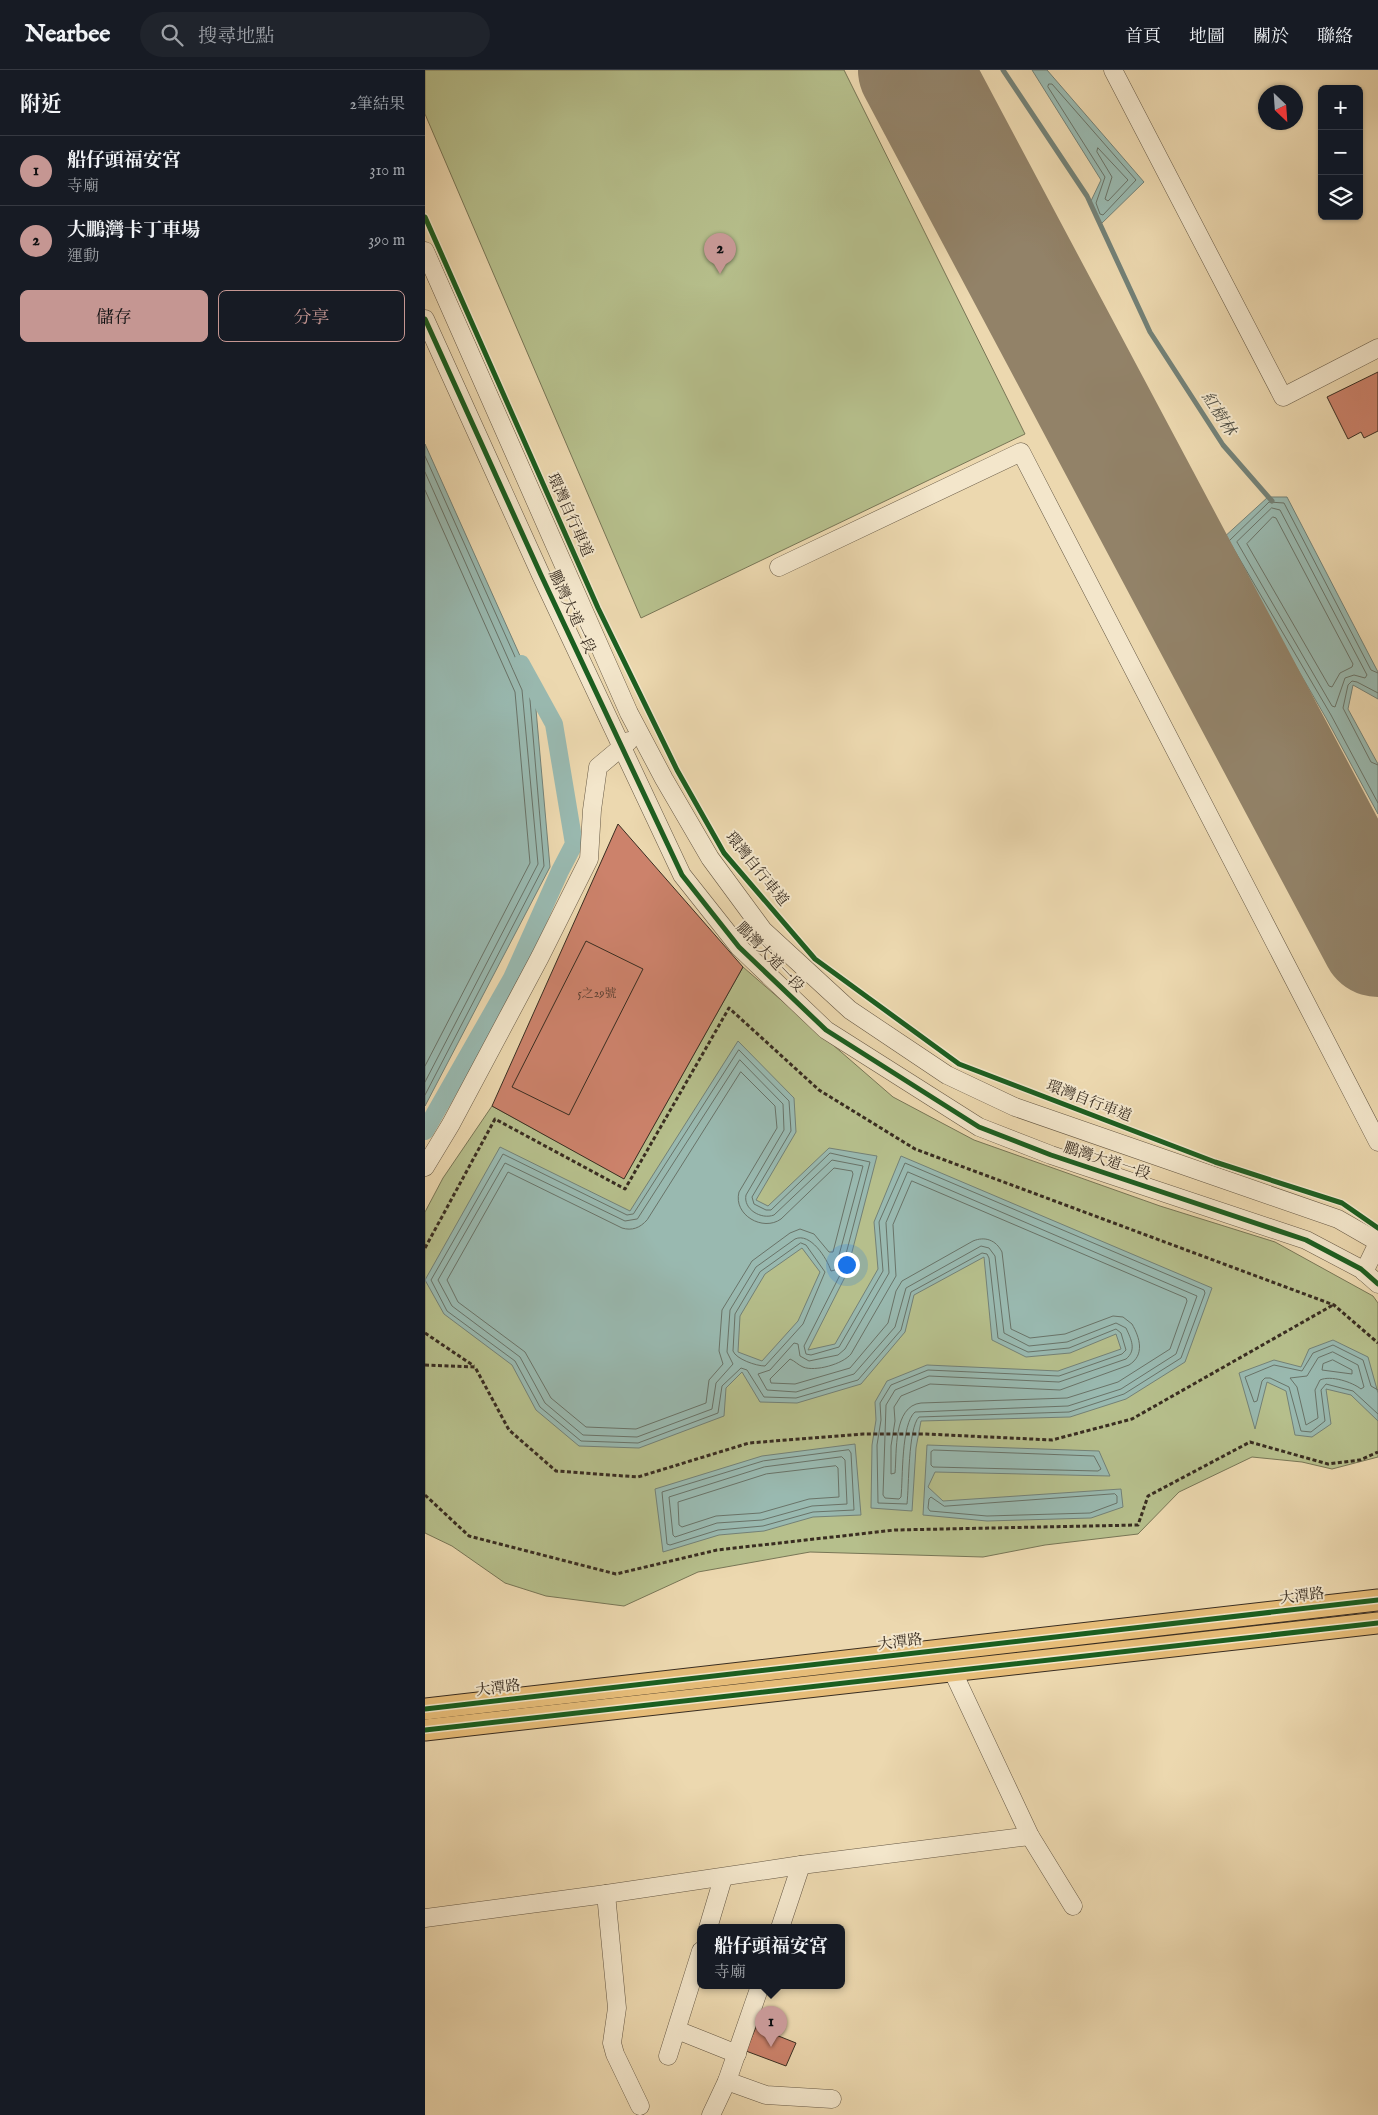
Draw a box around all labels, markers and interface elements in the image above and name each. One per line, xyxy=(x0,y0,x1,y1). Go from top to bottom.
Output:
search box xyxy=(140,12,490,57)
text: Nearbee xyxy=(25,19,110,50)
icon: search xyxy=(158,21,186,49)
text: 搜尋地點 xyxy=(198,25,274,49)
text: 首頁 xyxy=(1125,26,1161,49)
text: 地圖 xyxy=(1189,26,1225,49)
text: 關於 xyxy=(1253,26,1289,49)
text: 聯絡 xyxy=(1317,26,1353,49)
north arrow xyxy=(1258,85,1303,130)
map controls xyxy=(1318,85,1363,220)
button: + xyxy=(1318,85,1363,130)
text: 附近 xyxy=(20,92,62,119)
text: 2筆結果 xyxy=(349,95,405,115)
button: − xyxy=(1318,130,1363,175)
text: 船仔頭福安宮 xyxy=(67,149,181,173)
text: 1 xyxy=(33,161,39,181)
text: 310 m xyxy=(369,161,405,181)
button: layers xyxy=(1318,175,1363,220)
text: 寺廟 xyxy=(67,177,99,197)
text: 大鵬灣卡丁車場 xyxy=(67,219,200,243)
text: 2 xyxy=(32,231,40,251)
text: 390 m xyxy=(368,231,405,251)
pin: 2 xyxy=(704,233,736,274)
text: 運動 xyxy=(67,247,99,267)
button: 儲存 xyxy=(20,290,208,342)
button: 分享 xyxy=(218,290,405,342)
water label: 紅樹林 xyxy=(1197,388,1241,441)
street label: 環灣自行車道 xyxy=(543,470,597,560)
street label: 鵬灣大道一段 xyxy=(544,567,600,657)
street label: 環灣自行車道 xyxy=(721,828,793,910)
street label: 鵬灣大道一段 xyxy=(732,918,808,996)
house number: 5之29號 xyxy=(577,986,617,1001)
street label: 環灣自行車道 xyxy=(1044,1076,1134,1126)
street label: 鵬灣大道一段 xyxy=(1061,1138,1153,1184)
your location xyxy=(834,1252,860,1278)
street label: 大潭路 xyxy=(1279,1584,1325,1608)
street label: 大潭路 xyxy=(877,1630,923,1654)
street label: 大潭路 xyxy=(475,1676,521,1700)
popup xyxy=(697,1924,845,1989)
text: 船仔頭福安宮 xyxy=(714,1935,828,1959)
text: 寺廟 xyxy=(714,1963,746,1983)
pin: 1 xyxy=(755,2006,787,2047)

